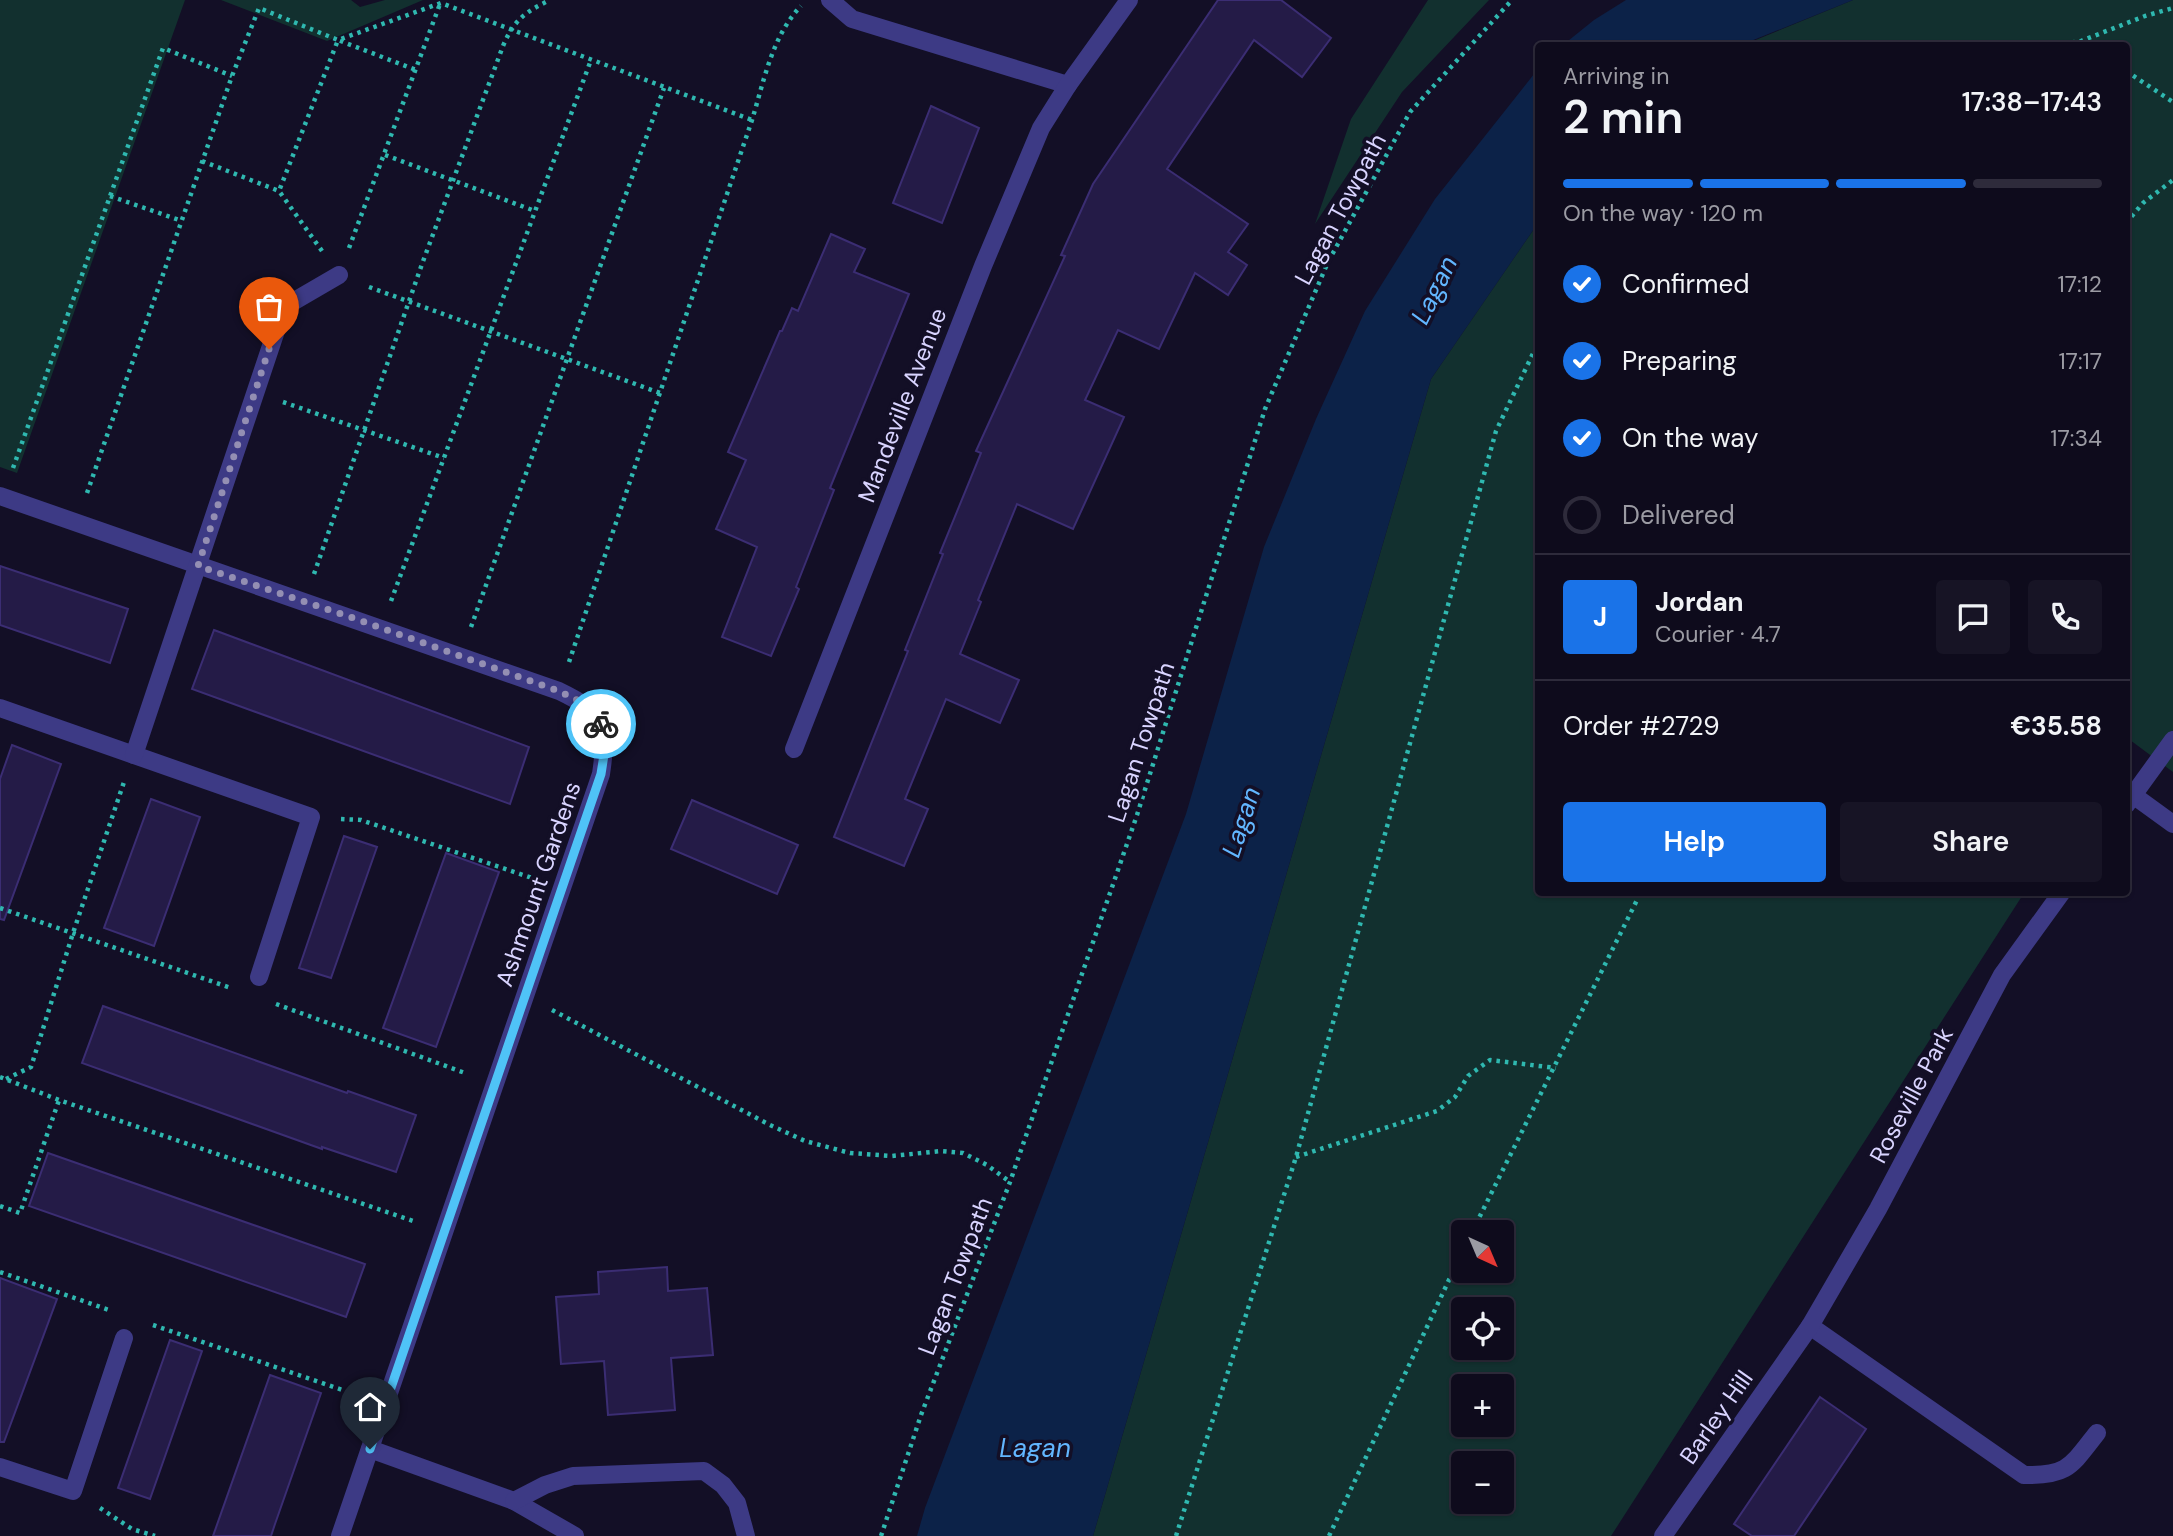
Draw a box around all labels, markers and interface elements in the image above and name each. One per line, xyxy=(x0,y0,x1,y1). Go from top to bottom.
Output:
text: Arriving in xyxy=(1563,61,1669,91)
text: 17:38–17:43 xyxy=(1962,85,2102,119)
text: 2 min xyxy=(1563,87,1683,147)
street label: Lagan Towpath xyxy=(1287,128,1393,290)
text: On the way · 120 m xyxy=(1563,198,1763,228)
water label: Lagan xyxy=(1403,250,1465,330)
icon: check xyxy=(1563,265,1601,303)
text: Confirmed xyxy=(1622,267,1749,301)
text: 17:12 xyxy=(2057,269,2102,299)
pin xyxy=(239,277,299,349)
icon: bag xyxy=(250,288,288,326)
street label: Mandeville Avenue xyxy=(851,303,953,507)
icon: check xyxy=(1563,342,1601,380)
text: Preparing xyxy=(1622,344,1737,378)
text: 17:17 xyxy=(2058,346,2102,376)
icon: check xyxy=(1563,419,1601,457)
text: On the way xyxy=(1622,421,1758,455)
text: 17:34 xyxy=(2050,423,2102,453)
text: Delivered xyxy=(1622,498,1735,532)
button: chat xyxy=(1936,580,2010,654)
button: phone xyxy=(2028,580,2102,654)
text: Jordan xyxy=(1655,585,1744,619)
text: J xyxy=(1593,600,1607,634)
text: Courier · 4.7 xyxy=(1655,619,1781,649)
street label: Lagan Towpath xyxy=(1101,658,1181,826)
courier xyxy=(566,689,636,759)
icon: bike xyxy=(582,705,620,743)
text: Order #2729 xyxy=(1563,709,1720,743)
text: €35.58 xyxy=(2010,709,2102,743)
street label: Ashmount Gardens xyxy=(488,777,588,991)
water label: Lagan xyxy=(1214,783,1268,861)
button: Help xyxy=(1563,802,1826,882)
button: Share xyxy=(1840,802,2102,882)
street label: Roseville Park xyxy=(1862,1022,1960,1168)
street label: Lagan Towpath xyxy=(911,1193,999,1359)
north arrow xyxy=(1451,1220,1514,1283)
map controls xyxy=(1451,1220,1514,1514)
button: locate xyxy=(1451,1297,1514,1360)
street label: Barley Hill xyxy=(1672,1364,1760,1470)
button: + xyxy=(1451,1374,1514,1437)
pin xyxy=(340,1377,400,1449)
icon: home xyxy=(351,1388,389,1426)
water label: Lagan xyxy=(999,1431,1071,1465)
button: − xyxy=(1451,1451,1514,1514)

